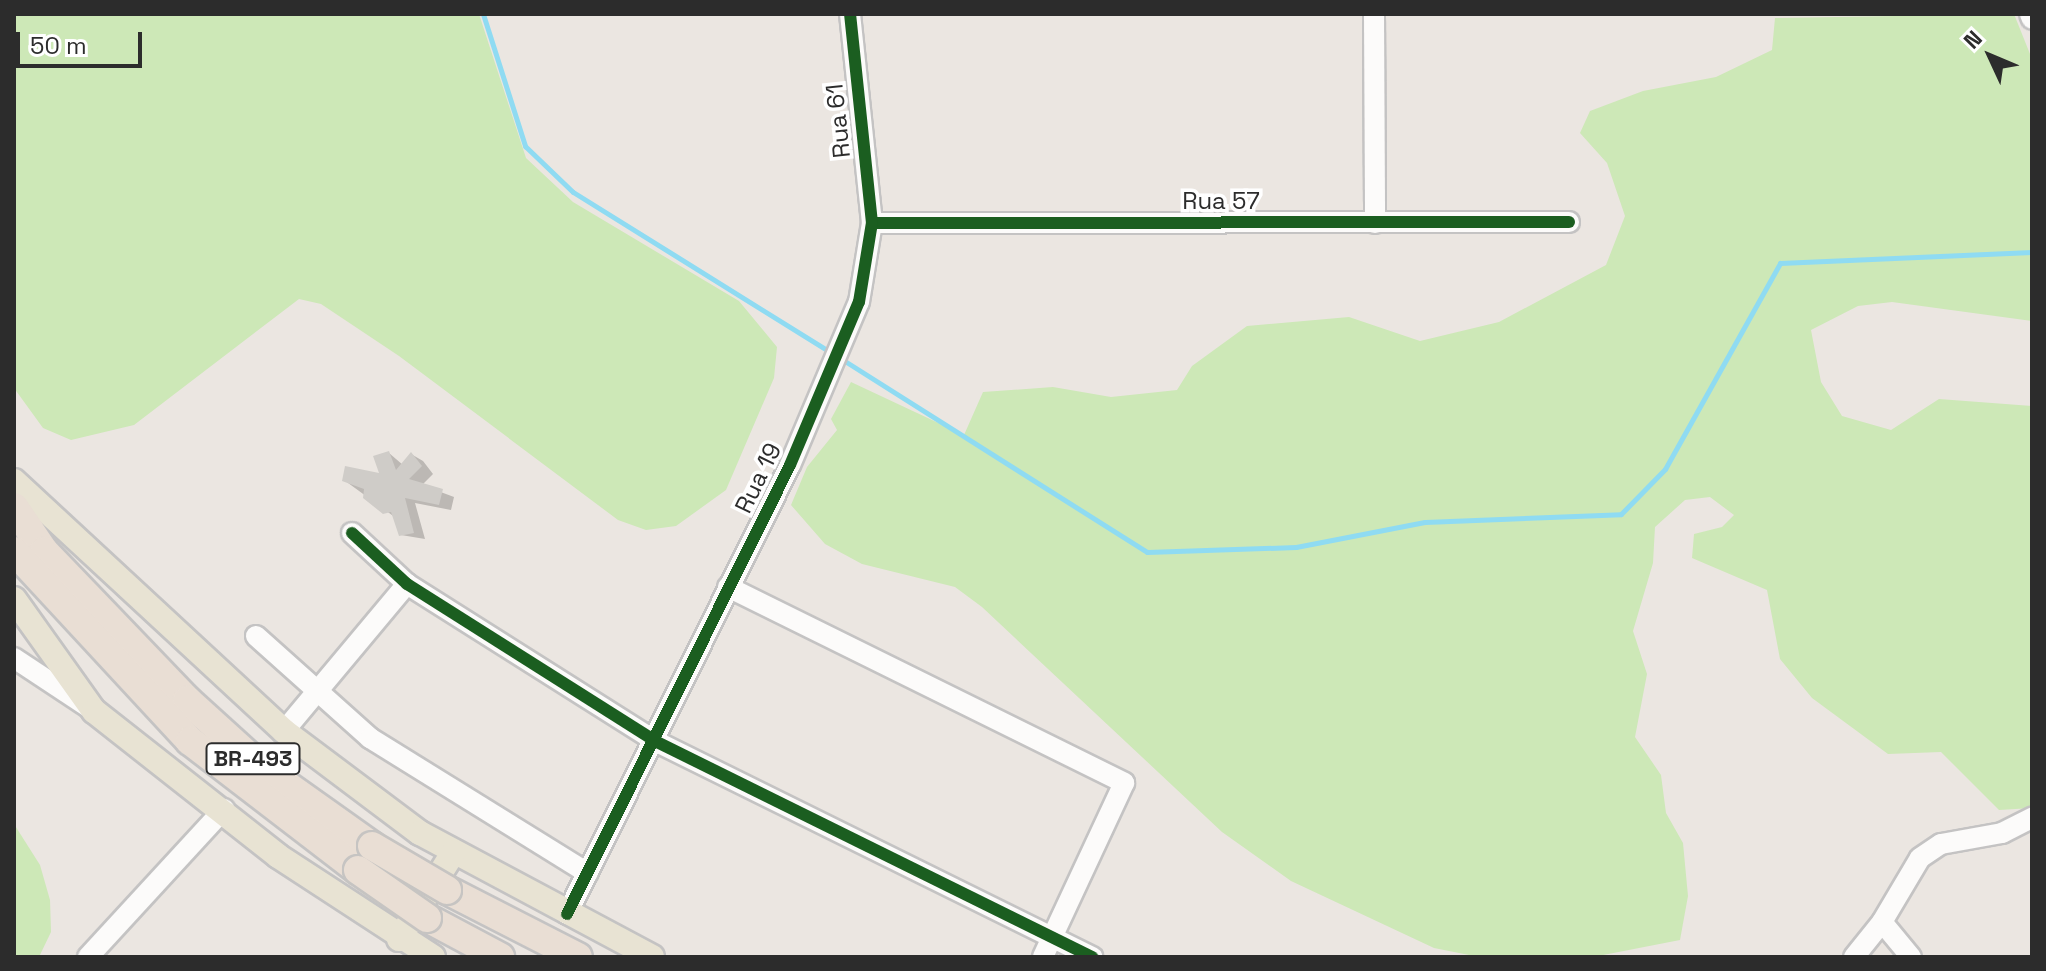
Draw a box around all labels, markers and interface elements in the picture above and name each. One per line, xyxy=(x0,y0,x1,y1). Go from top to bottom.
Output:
scale bar xyxy=(20,16,146,66)
north arrow xyxy=(1950,16,2030,96)
text: N xyxy=(1958,24,1988,54)
text: 50 m xyxy=(30,30,87,61)
street label: Rua 61 xyxy=(820,82,856,160)
street label: Rua 57 xyxy=(1182,187,1260,215)
street label: Rua 19 xyxy=(729,438,787,518)
road number: BR-493 xyxy=(205,741,301,777)

